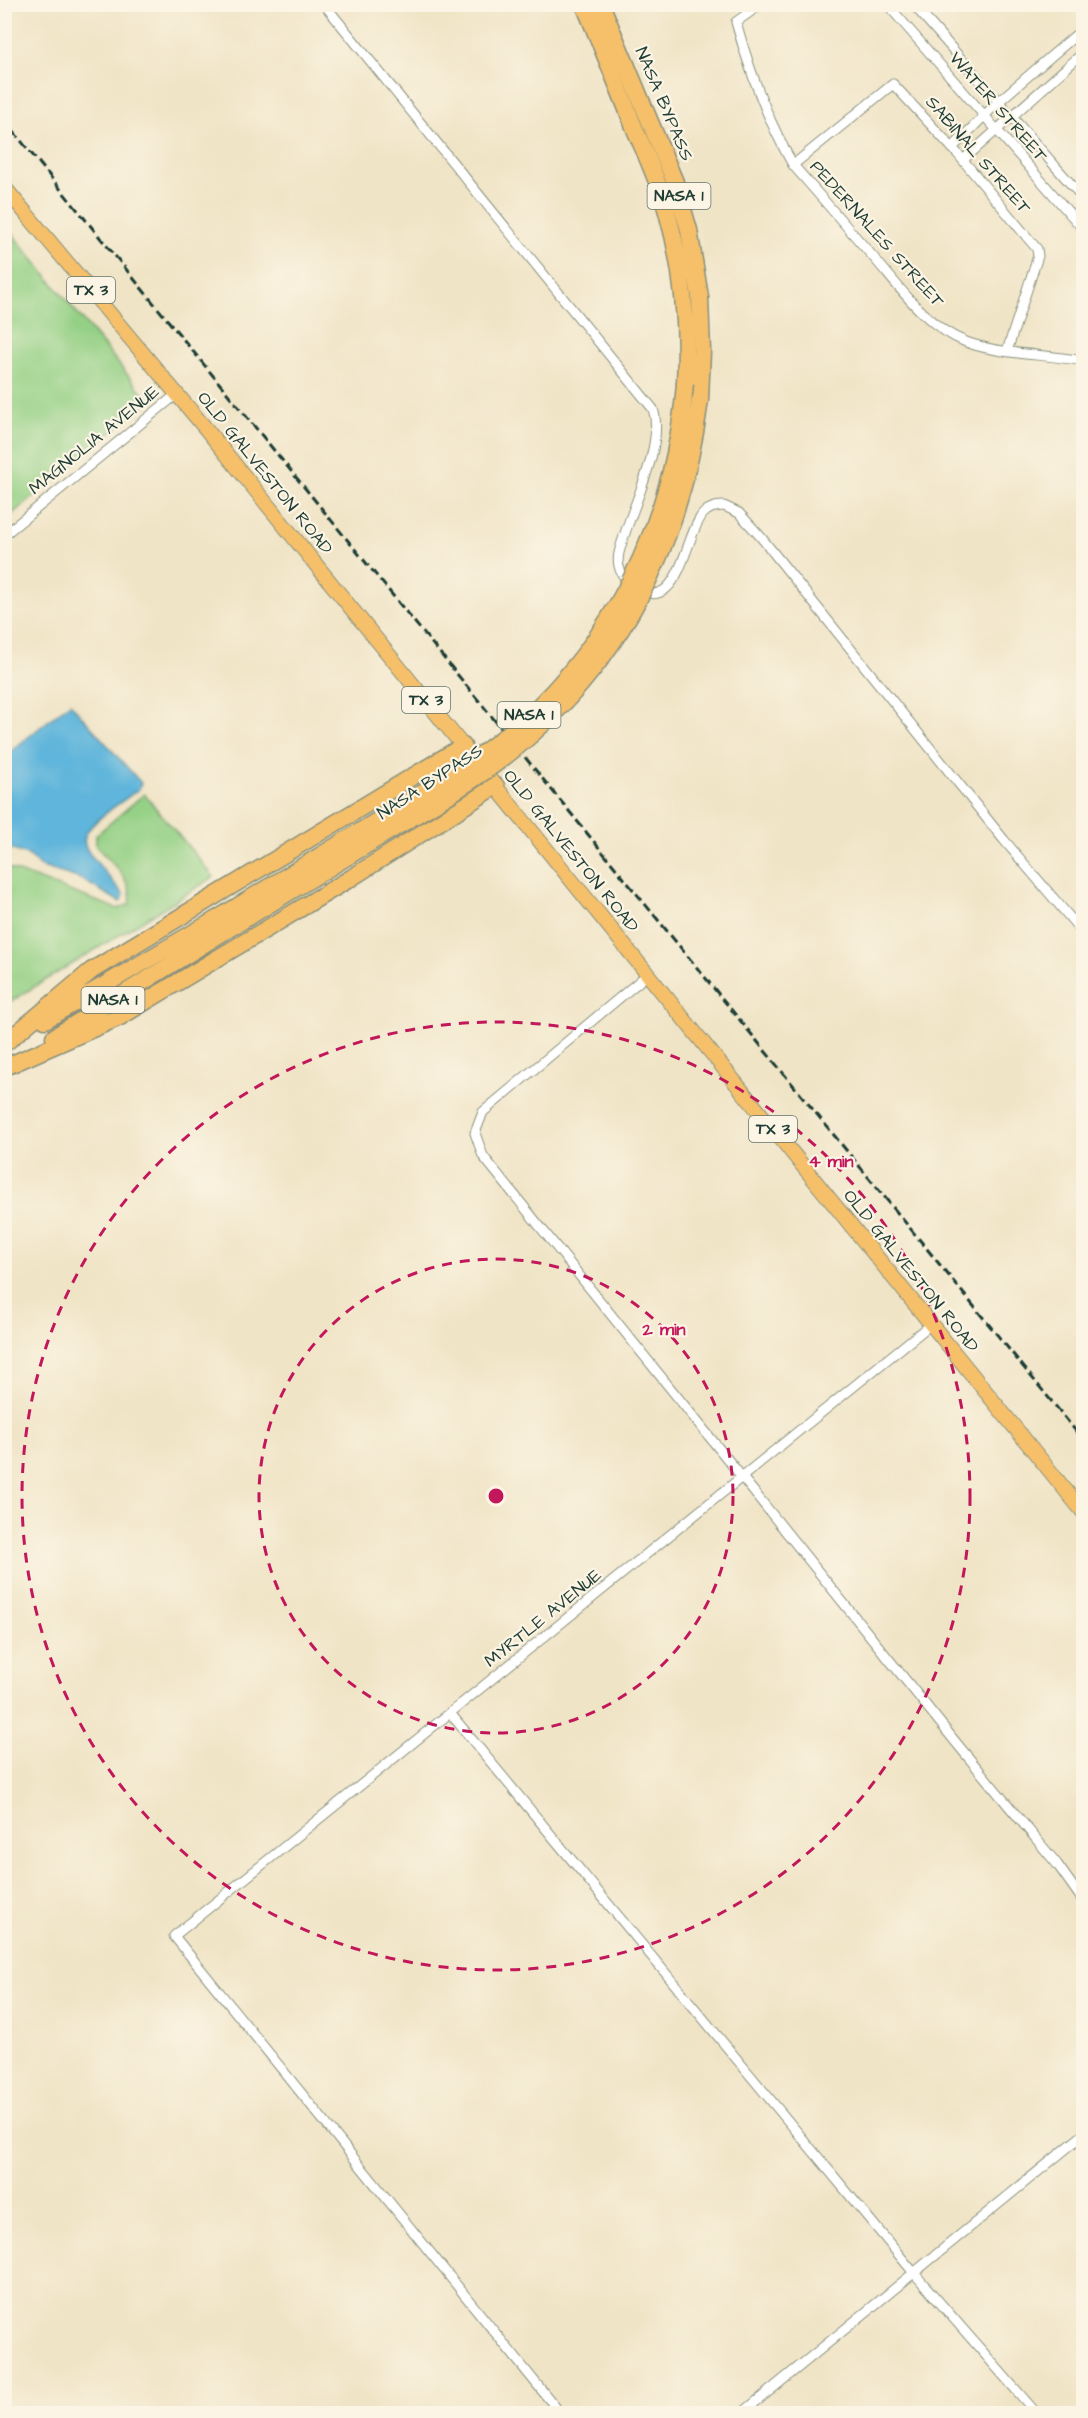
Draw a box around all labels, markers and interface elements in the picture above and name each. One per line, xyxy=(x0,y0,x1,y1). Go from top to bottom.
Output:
street label: NASA BYPASS xyxy=(629,43,699,165)
street label: WATER STREET xyxy=(943,47,1053,168)
street label: SABINAL STREET xyxy=(920,90,1037,220)
street label: PEDERNALES STREET xyxy=(804,155,950,314)
road number: NASA 1 xyxy=(648,183,710,209)
road number: TX 3 xyxy=(67,277,115,303)
street label: MAGNOLIA AVENUE xyxy=(23,379,165,501)
street label: OLD GALVESTON ROAD xyxy=(191,386,339,560)
road number: TX 3 xyxy=(402,687,450,713)
road number: NASA 1 xyxy=(498,702,560,728)
street label: NASA BYPASS xyxy=(372,738,488,826)
street label: OLD GALVESTON ROAD xyxy=(497,764,645,938)
road number: NASA 1 xyxy=(82,987,144,1013)
road number: TX 3 xyxy=(749,1116,797,1142)
text: 4 min xyxy=(808,1149,854,1174)
street label: OLD GALVESTON ROAD xyxy=(837,1184,985,1358)
text: 2 min xyxy=(641,1317,686,1342)
centre of rings xyxy=(486,1486,506,1506)
street label: MYRTLE AVENUE xyxy=(479,1563,607,1673)

